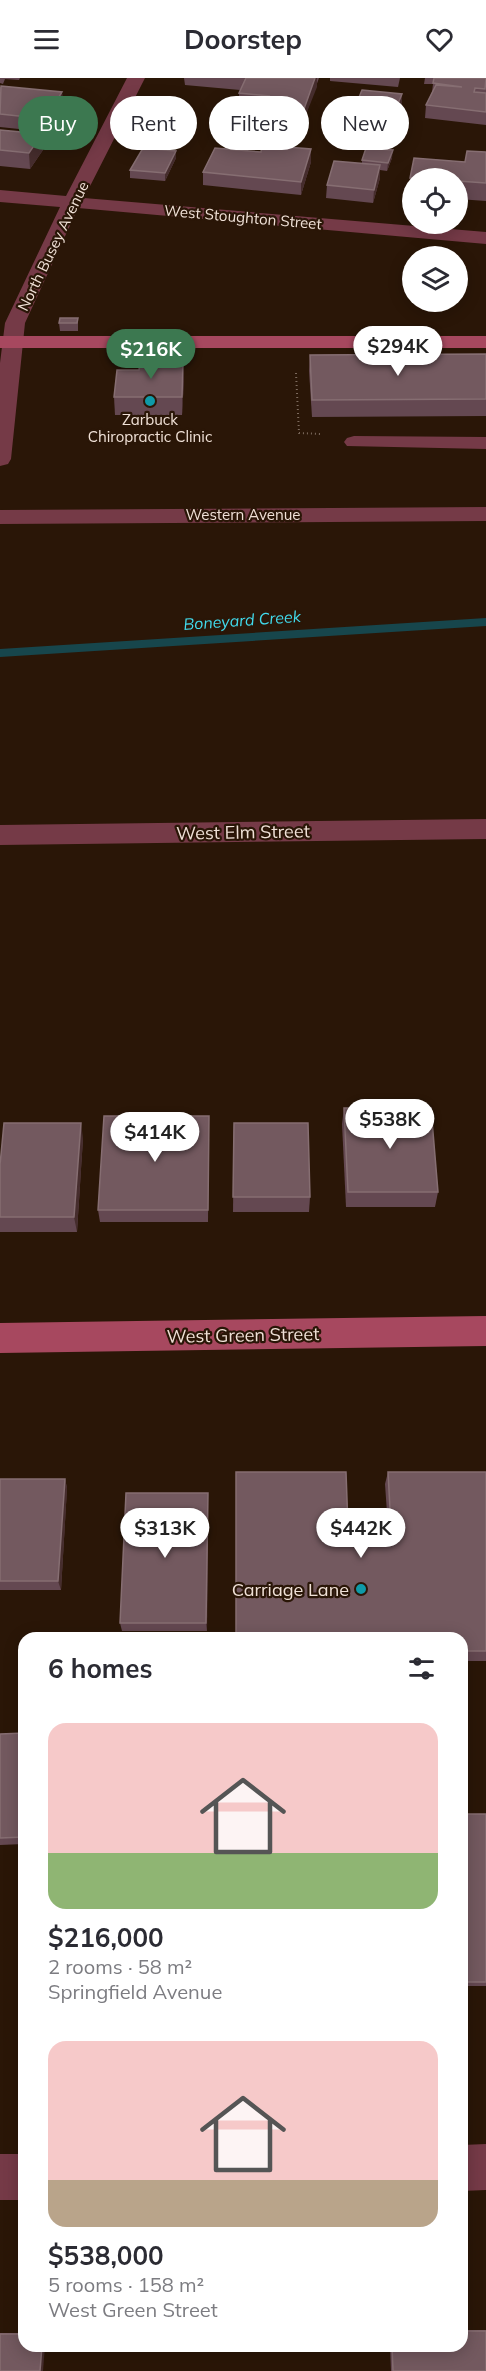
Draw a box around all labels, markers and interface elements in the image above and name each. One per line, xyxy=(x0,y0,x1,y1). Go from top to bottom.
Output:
text: Doorstep xyxy=(184,22,302,56)
icon: menu xyxy=(30,23,63,56)
icon: heart xyxy=(423,23,456,56)
chip: Buy xyxy=(18,96,98,150)
chip: Rent xyxy=(110,96,197,150)
chip: Filters xyxy=(209,96,309,150)
chip: New xyxy=(321,96,409,150)
map controls xyxy=(402,168,468,312)
button: locate xyxy=(402,168,468,234)
street label: North Busey Avenue xyxy=(13,178,93,314)
street label: West Stoughton Street xyxy=(163,201,323,233)
button: layers xyxy=(402,246,468,312)
pin: $294K xyxy=(356,326,440,377)
pin: $216K xyxy=(109,329,193,380)
text: $294K xyxy=(367,333,429,358)
text: $216K xyxy=(120,336,182,361)
marker: Zarbuck Chiropractic Clinic xyxy=(143,394,157,408)
place label: Zarbuck Chiropractic Clinic xyxy=(88,410,212,446)
street label: Western Avenue xyxy=(185,505,301,524)
water label: Boneyard Creek xyxy=(183,606,302,634)
street label: West Elm Street xyxy=(176,819,310,845)
pin: $538K xyxy=(348,1099,432,1150)
text: $538K xyxy=(359,1106,421,1131)
pin: $414K xyxy=(113,1112,197,1163)
text: $414K xyxy=(124,1119,186,1144)
street label: West Green Street xyxy=(166,1322,320,1348)
pin: $313K xyxy=(123,1508,207,1559)
pin: $442K xyxy=(319,1508,403,1559)
text: $313K xyxy=(134,1515,196,1540)
text: $442K xyxy=(330,1515,392,1540)
place label: Carriage Lane xyxy=(232,1578,349,1601)
marker: Carriage Lane xyxy=(354,1582,368,1596)
text: 6 homes xyxy=(48,1652,152,1685)
icon: filters xyxy=(405,1652,438,1685)
icon: home xyxy=(189,1762,297,1870)
text: $216,000 xyxy=(48,1921,164,1954)
text: 2 rooms · 58 m² xyxy=(48,1954,192,1979)
text: Springfield Avenue xyxy=(48,1979,222,2004)
icon: home xyxy=(189,2080,297,2188)
text: $538,000 xyxy=(48,2239,164,2272)
text: 5 rooms · 158 m² xyxy=(48,2272,204,2297)
text: West Green Street xyxy=(48,2297,218,2322)

